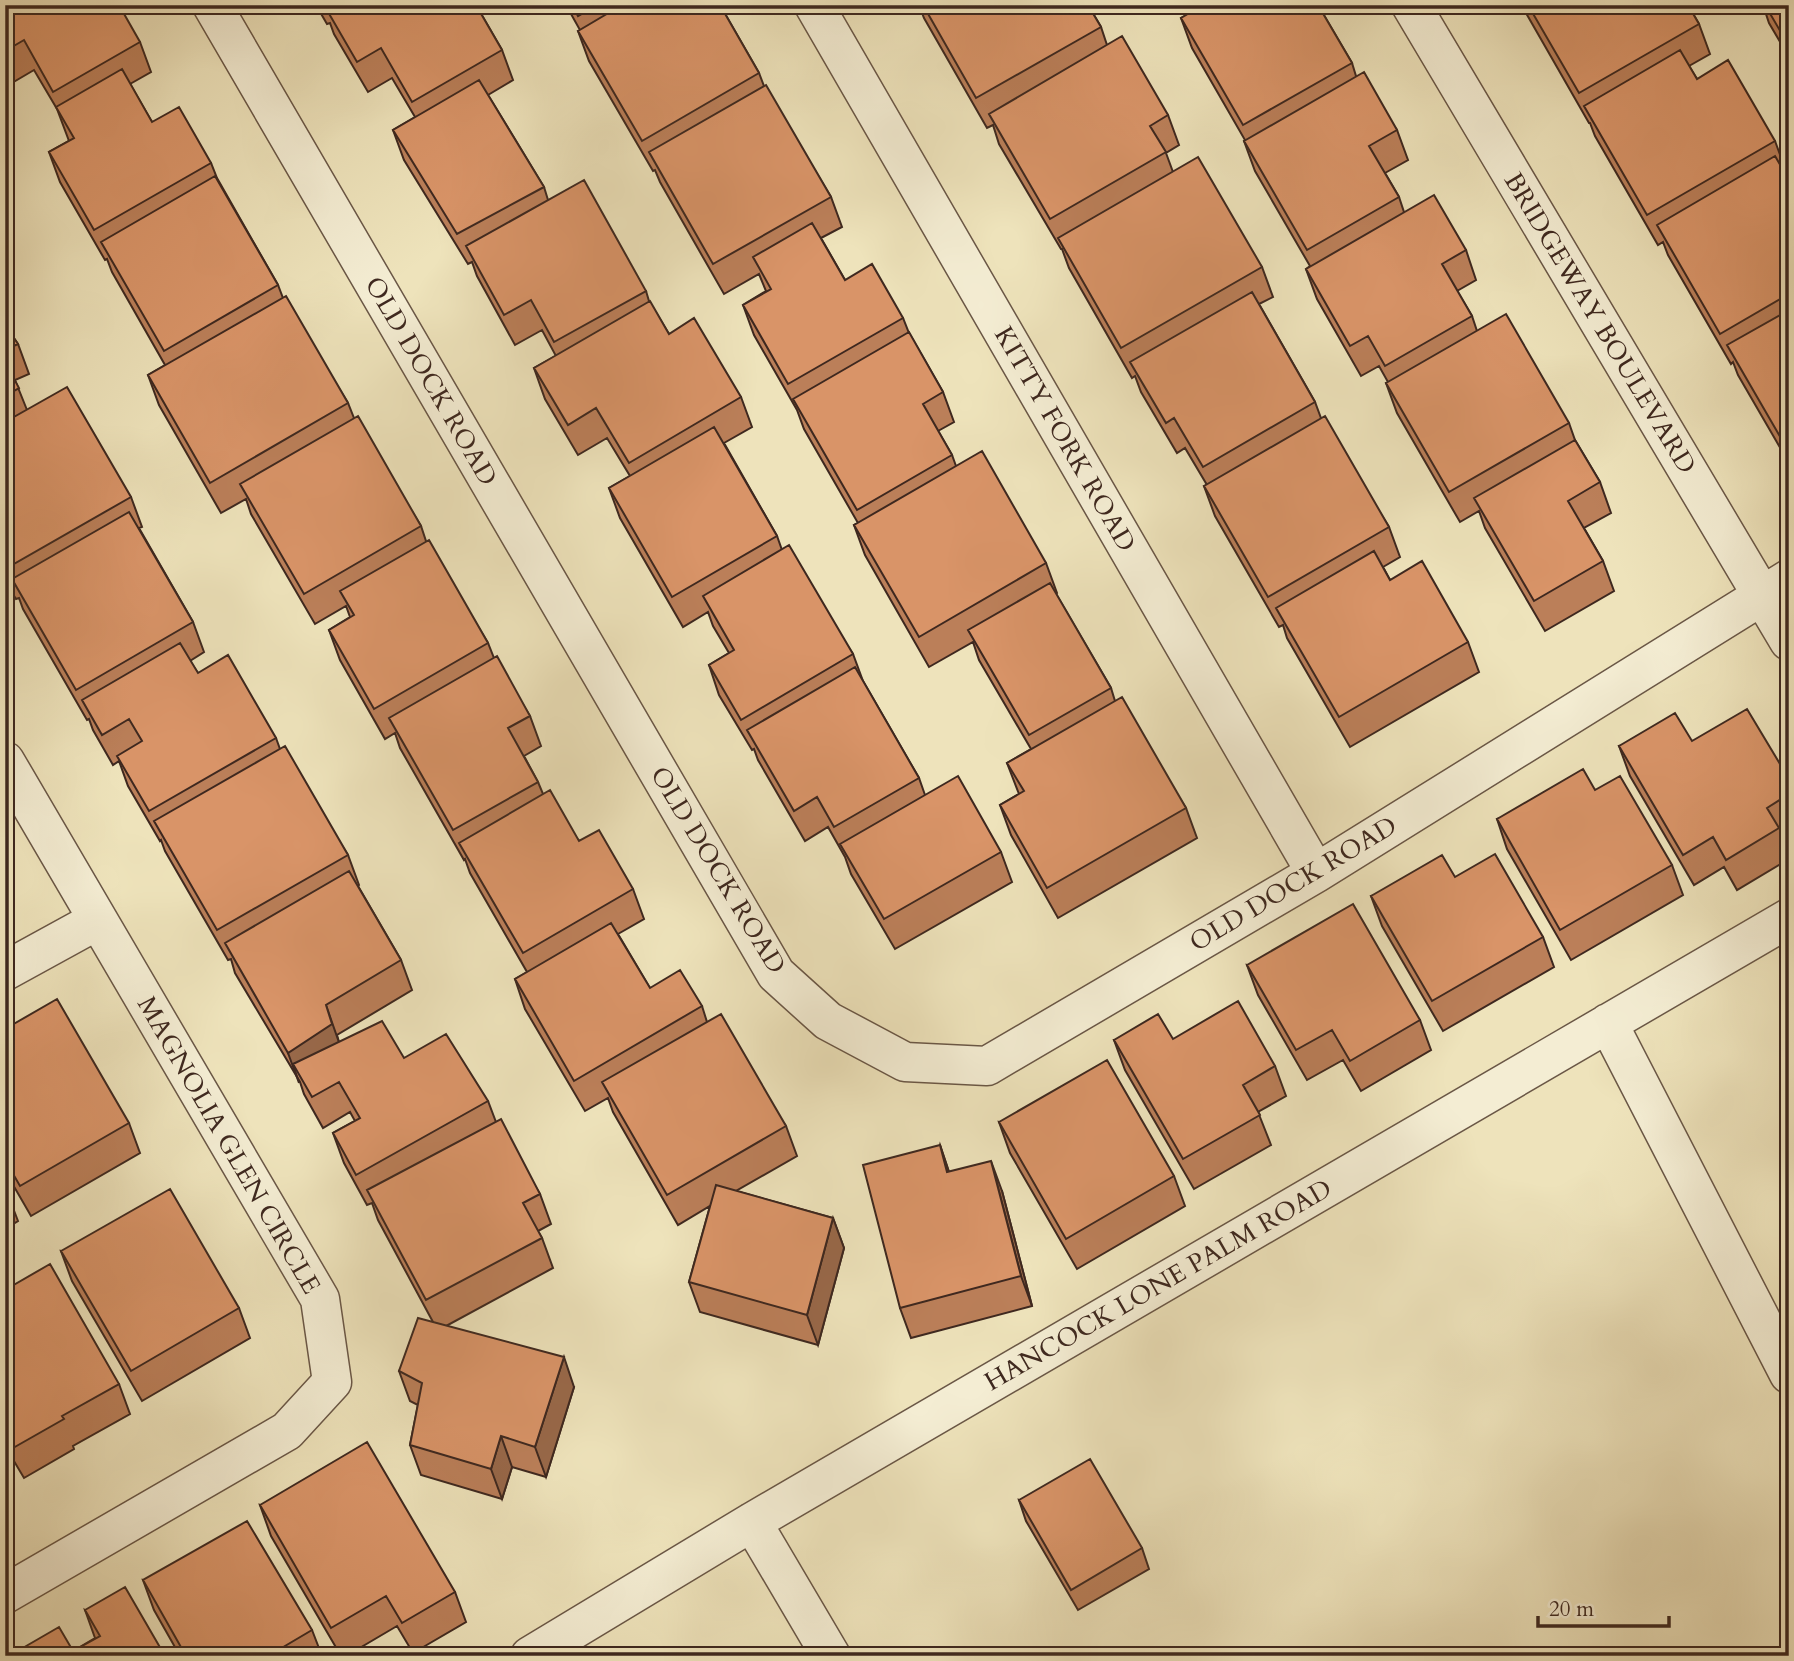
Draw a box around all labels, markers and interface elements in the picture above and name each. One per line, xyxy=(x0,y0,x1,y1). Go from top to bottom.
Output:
street label: BRIDGEWAY BOULEVARD xyxy=(1496,166,1704,480)
street label: OLD DOCK ROAD xyxy=(357,270,505,492)
street label: KITTY FORK ROAD xyxy=(986,320,1144,558)
street label: OLD DOCK ROAD xyxy=(642,760,794,980)
street label: OLD DOCK ROAD xyxy=(1183,808,1403,960)
street label: MAGNOLIA GLEN CIRCLE xyxy=(129,990,329,1300)
street label: HANCOCK LONE PALM ROAD xyxy=(978,1171,1338,1399)
scale bar xyxy=(1538,1584,1670,1628)
text: 20 m xyxy=(1549,1595,1594,1624)

